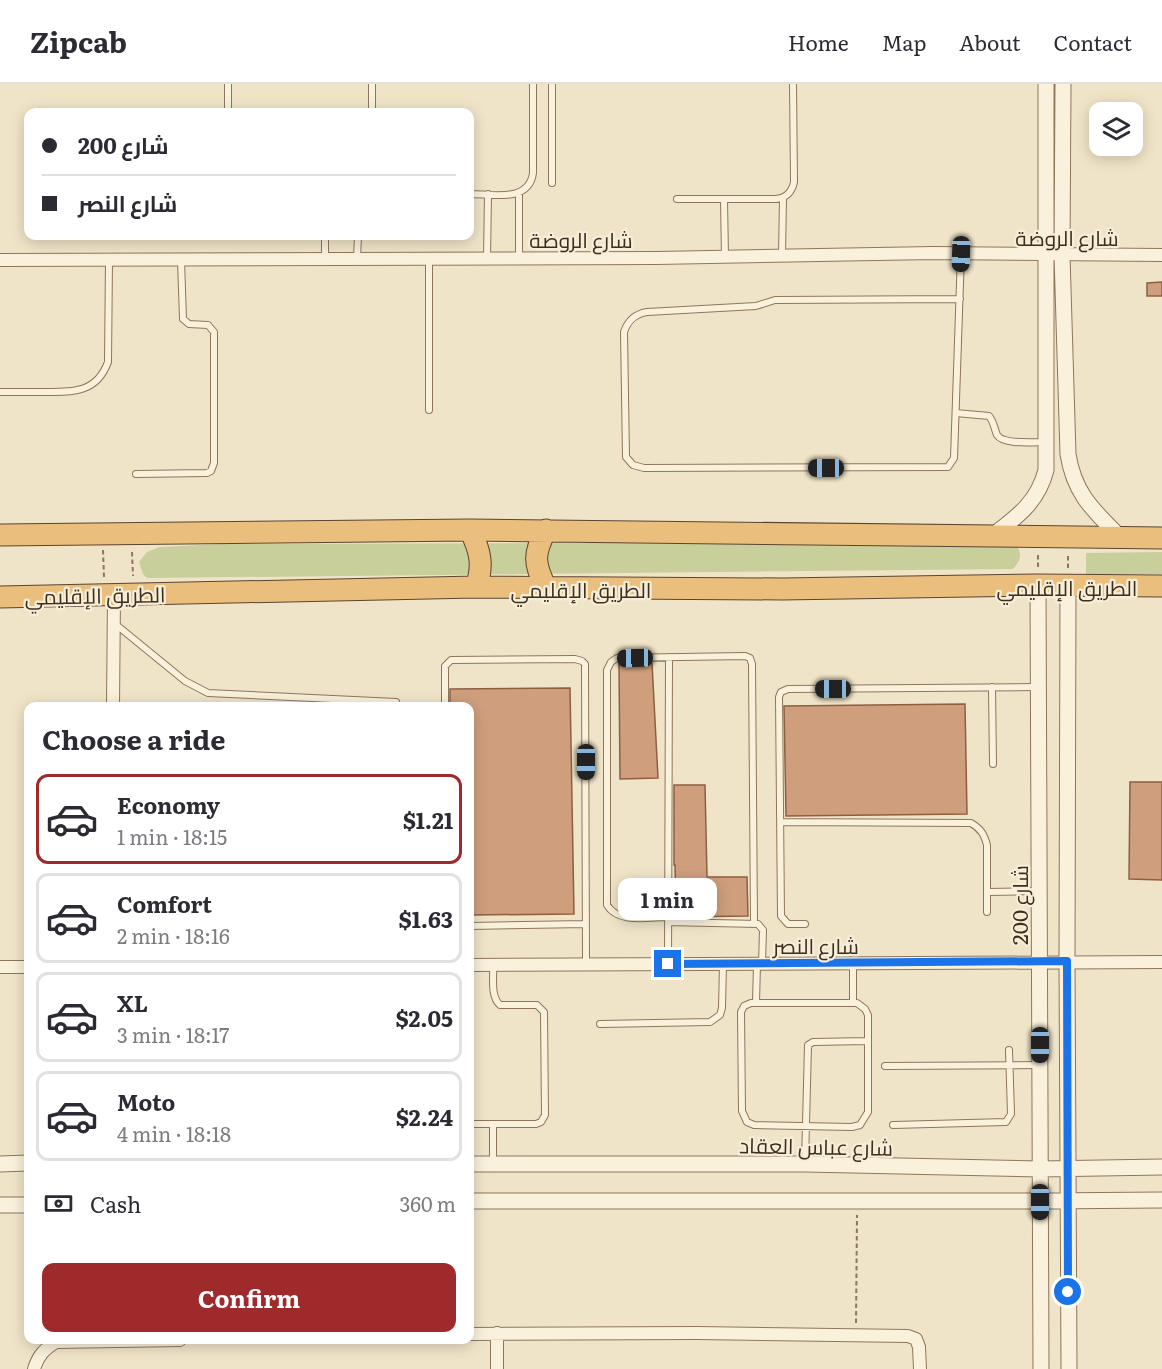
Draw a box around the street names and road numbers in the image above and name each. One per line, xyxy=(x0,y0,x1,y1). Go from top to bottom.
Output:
street label: شارع الروضة xyxy=(1015,221,1119,253)
street label: شارع الروضة xyxy=(529,223,633,255)
street label: الطريق الإقليمي xyxy=(996,571,1138,605)
street label: الطريق الإقليمي xyxy=(510,573,652,607)
street label: الطريق الإقليمي xyxy=(24,577,166,614)
street label: شارع 200 xyxy=(1003,865,1035,945)
street label: شارع النصر xyxy=(772,929,859,961)
street label: شارع عباس العقاد xyxy=(739,1128,893,1163)

